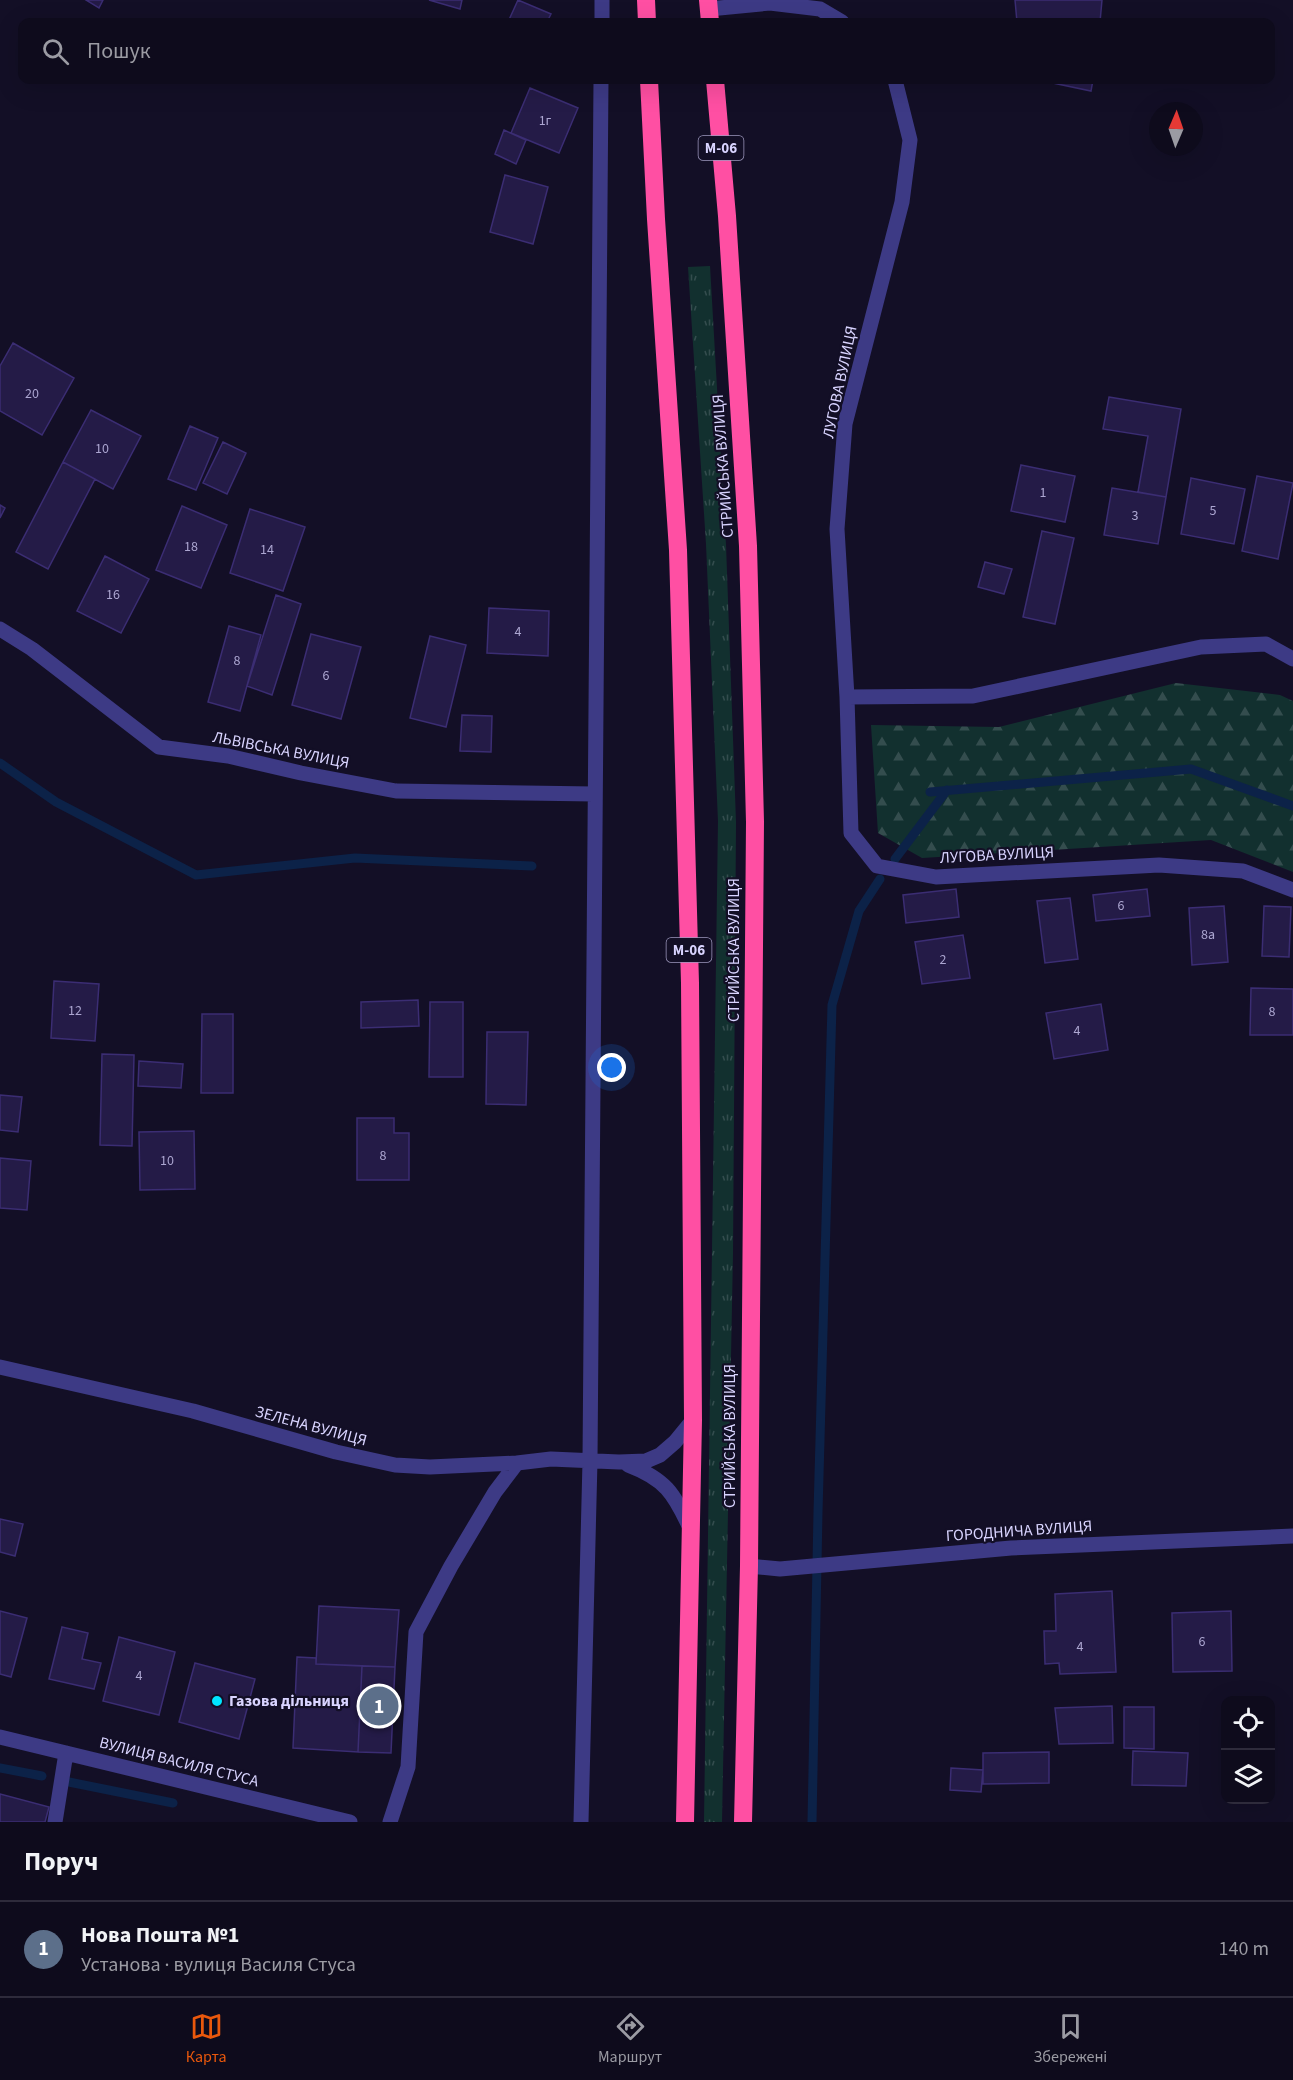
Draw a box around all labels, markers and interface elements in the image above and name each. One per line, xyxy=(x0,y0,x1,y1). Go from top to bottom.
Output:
search box xyxy=(18,18,1275,84)
icon: search xyxy=(39,35,72,68)
text: Пошук xyxy=(87,35,151,67)
north arrow xyxy=(1149,102,1203,156)
house number: 1г xyxy=(539,111,552,131)
road number: М-06 xyxy=(698,136,744,160)
street label: ЛУГОВА ВУЛИЦЯ xyxy=(817,324,863,440)
house number: 20 xyxy=(25,384,39,404)
street label: СТРИЙСЬКА ВУЛИЦЯ xyxy=(707,393,739,539)
house number: 10 xyxy=(95,439,109,459)
house number: 1 xyxy=(1040,483,1047,503)
house number: 5 xyxy=(1210,501,1217,521)
house number: 3 xyxy=(1132,506,1139,526)
house number: 18 xyxy=(184,537,198,557)
house number: 14 xyxy=(260,540,274,560)
house number: 16 xyxy=(106,585,120,605)
house number: 4 xyxy=(515,622,522,642)
house number: 8 xyxy=(234,651,241,671)
house number: 6 xyxy=(323,666,330,686)
street label: ЛЬВІВСЬКА ВУЛИЦЯ xyxy=(211,726,351,774)
street label: ЛУГОВА ВУЛИЦЯ xyxy=(939,841,1055,869)
street label: СТРИЙСЬКА ВУЛИЦЯ xyxy=(723,878,745,1022)
house number: 6 xyxy=(1118,896,1125,916)
house number: 8а xyxy=(1201,925,1215,945)
road number: М-06 xyxy=(666,938,712,962)
house number: 2 xyxy=(940,950,947,970)
house number: 12 xyxy=(68,1001,82,1021)
house number: 8 xyxy=(1269,1002,1276,1022)
house number: 4 xyxy=(1074,1021,1081,1041)
your location xyxy=(597,1053,626,1082)
house number: 8 xyxy=(380,1146,387,1166)
house number: 10 xyxy=(160,1151,174,1171)
street label: СТРИЙСЬКА ВУЛИЦЯ xyxy=(719,1364,741,1508)
street label: ЗЕЛЕНА ВУЛИЦЯ xyxy=(253,1401,369,1451)
street label: ГОРОДНИЧА ВУЛИЦЯ xyxy=(945,1515,1093,1547)
house number: 6 xyxy=(1199,1632,1206,1652)
house number: 4 xyxy=(1077,1637,1084,1657)
house number: 4 xyxy=(136,1666,143,1686)
pin: 1 xyxy=(360,1684,398,1728)
place label: Газова дільниця xyxy=(229,1690,349,1712)
marker: Газова дільниця xyxy=(210,1694,224,1708)
map controls xyxy=(1221,1696,1275,1804)
button: locate xyxy=(1221,1696,1275,1750)
street label: ВУЛИЦЯ ВАСИЛЯ СТУСА xyxy=(97,1732,261,1793)
button: layers xyxy=(1221,1750,1275,1804)
text: Поруч xyxy=(24,1843,98,1880)
text: Нова Пошта №1 xyxy=(81,1919,239,1951)
text: 1 xyxy=(38,1935,49,1963)
text: 140 m xyxy=(1219,1935,1269,1963)
text: Установа · вулиця Василя Стуса xyxy=(81,1951,356,1979)
tab: Карта xyxy=(186,2010,227,2068)
tab: Маршрут xyxy=(598,2010,662,2068)
tab: Збережені xyxy=(1034,2010,1107,2068)

